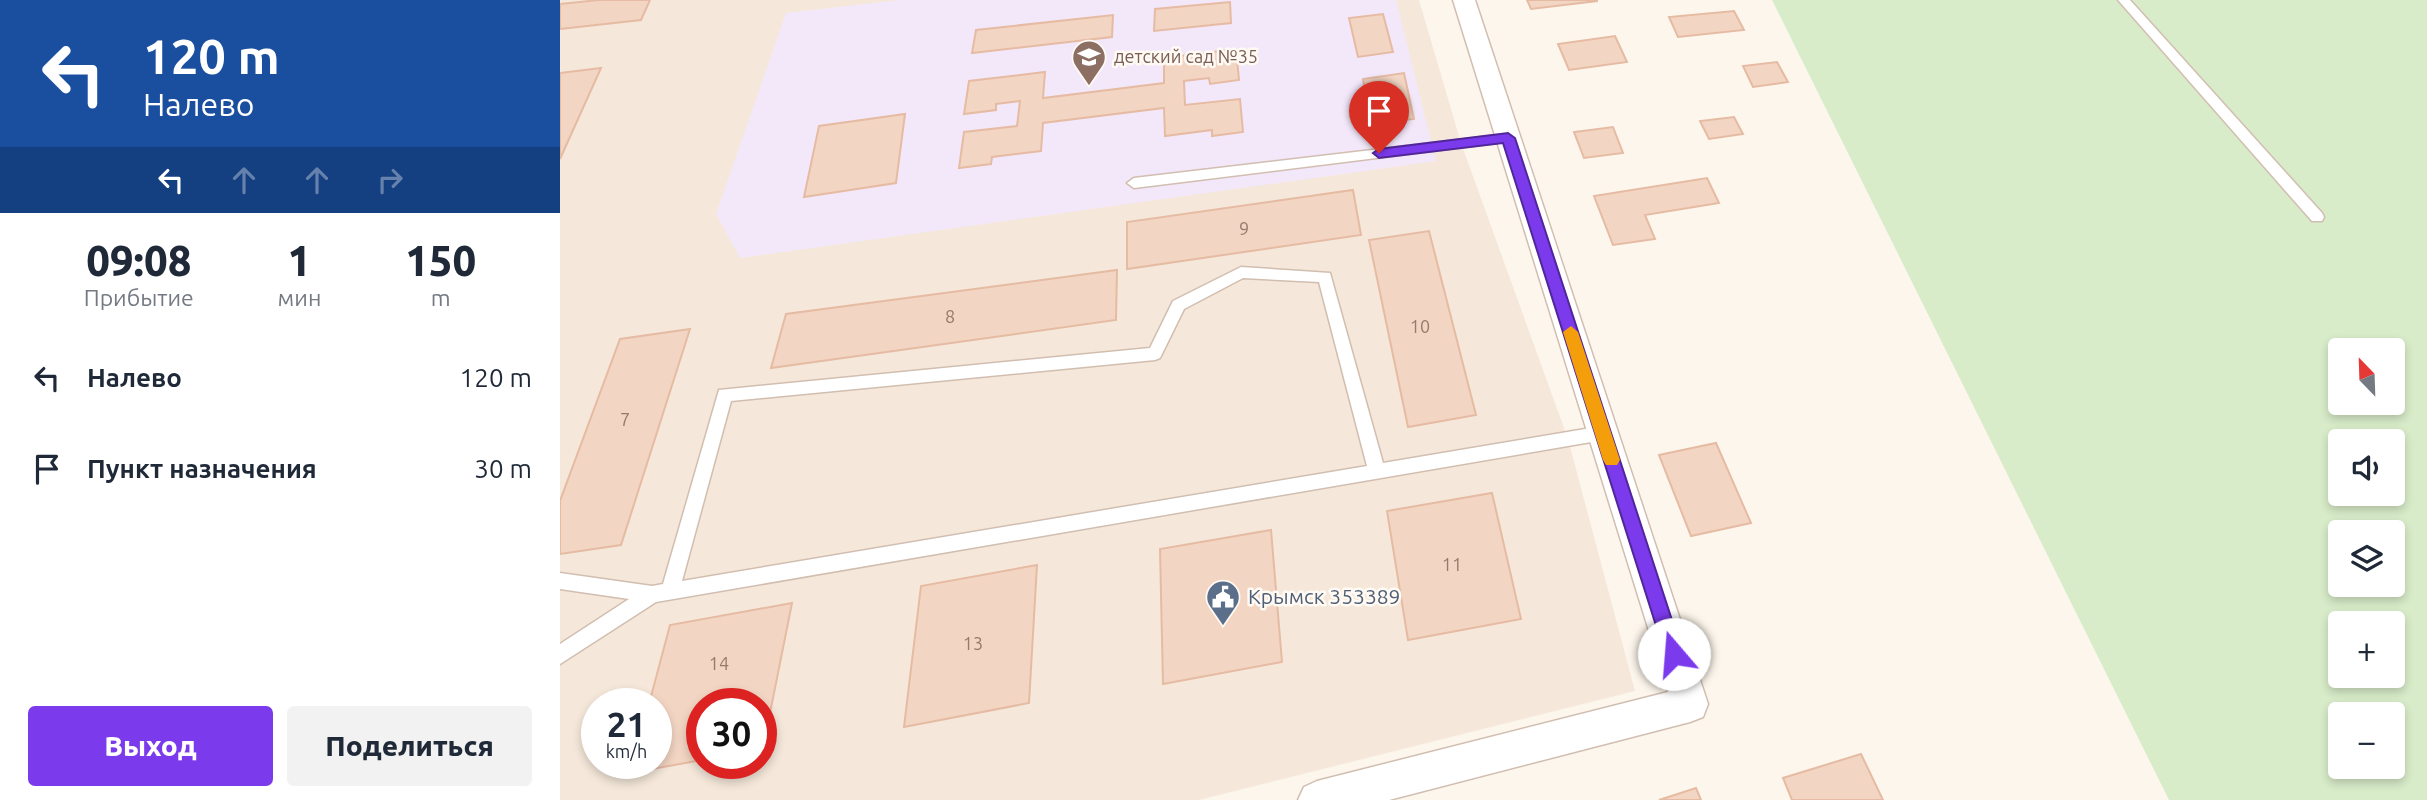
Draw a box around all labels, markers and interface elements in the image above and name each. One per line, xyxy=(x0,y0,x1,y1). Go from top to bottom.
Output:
icon: left xyxy=(28,28,119,119)
text: 120 m xyxy=(143,28,280,83)
school or university icon: детский сад №35 xyxy=(1070,38,1108,87)
place label: детский сад №35 xyxy=(1114,46,1258,66)
pin xyxy=(1349,81,1409,153)
text: Налево xyxy=(143,86,255,122)
icon: arrive xyxy=(1360,92,1398,130)
icon: left xyxy=(152,161,190,199)
icon: ahead xyxy=(225,161,263,199)
icon: ahead xyxy=(298,161,336,199)
icon: right xyxy=(371,161,409,199)
house number: 9 xyxy=(1239,218,1249,238)
text: 09:08 xyxy=(86,237,191,284)
text: 1 xyxy=(288,237,311,284)
text: 150 xyxy=(405,237,476,284)
text: Прибытие xyxy=(84,285,194,310)
text: мин xyxy=(278,285,321,310)
text: m xyxy=(431,285,451,310)
house number: 8 xyxy=(945,306,955,326)
house number: 10 xyxy=(1410,316,1430,336)
north arrow xyxy=(2328,338,2404,415)
map controls xyxy=(2328,338,2405,779)
icon: left xyxy=(28,359,66,397)
text: Налево xyxy=(87,363,182,392)
text: 120 m xyxy=(460,363,532,392)
house number: 7 xyxy=(620,409,630,429)
button: sound xyxy=(2328,429,2405,506)
icon: arrive xyxy=(28,450,66,488)
text: Пункт назначения xyxy=(87,454,317,483)
text: 30 m xyxy=(474,454,532,483)
button: layers xyxy=(2328,520,2405,597)
house number: 11 xyxy=(1442,554,1462,574)
public building icon: Крымск 353389 xyxy=(1204,578,1242,627)
place label: Крымск 353389 xyxy=(1248,584,1400,608)
button: + xyxy=(2328,611,2405,688)
position arrow xyxy=(1637,617,1711,691)
house number: 13 xyxy=(963,633,983,653)
house number: 14 xyxy=(709,653,729,673)
speed limit sign: 30 xyxy=(686,688,777,779)
button: − xyxy=(2328,702,2405,779)
text: 21 xyxy=(607,704,646,744)
button: Выход xyxy=(28,706,273,786)
button: Поделиться xyxy=(287,706,532,786)
text: km/h xyxy=(606,741,647,761)

